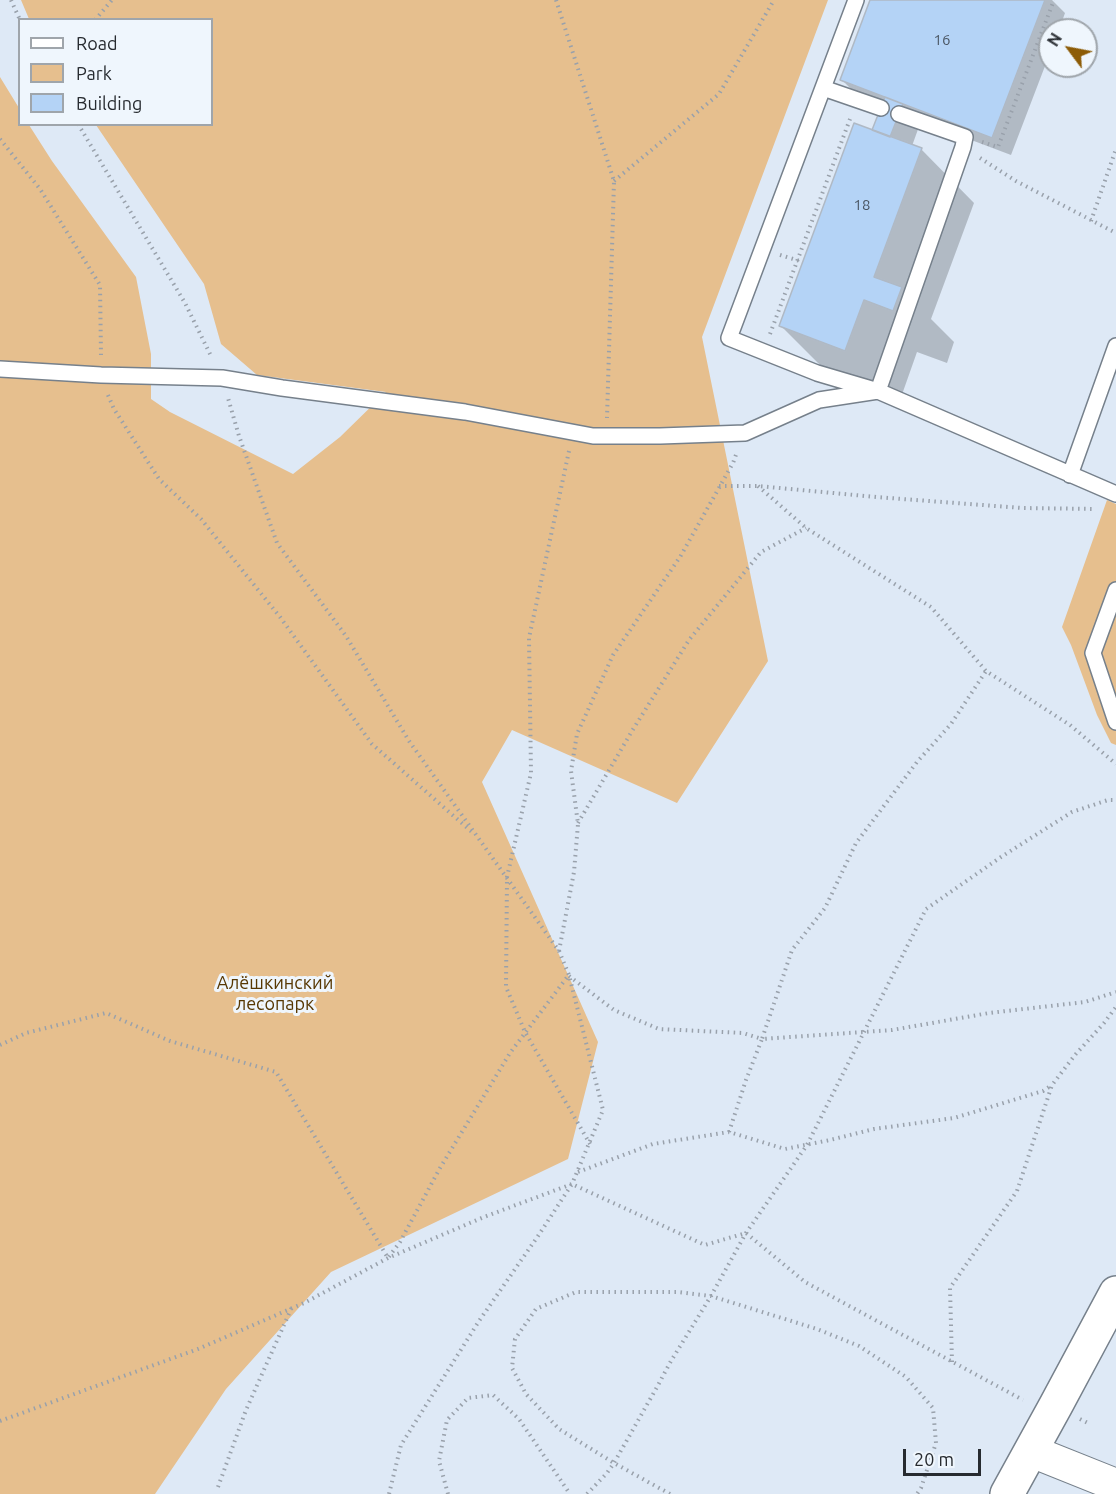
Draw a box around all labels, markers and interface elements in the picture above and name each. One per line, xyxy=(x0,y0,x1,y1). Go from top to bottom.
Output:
legend xyxy=(18,18,213,126)
north arrow xyxy=(1038,18,1098,78)
text: N xyxy=(1044,30,1065,49)
house number: 16 xyxy=(934,31,950,49)
text: Road xyxy=(76,33,118,53)
text: Park xyxy=(76,63,112,83)
text: Building xyxy=(76,93,142,113)
house number: 18 xyxy=(854,196,870,214)
park label: Алёшкинский лесопарк xyxy=(217,972,333,1014)
scale bar xyxy=(906,1437,984,1475)
text: 20 m xyxy=(914,1449,954,1469)

